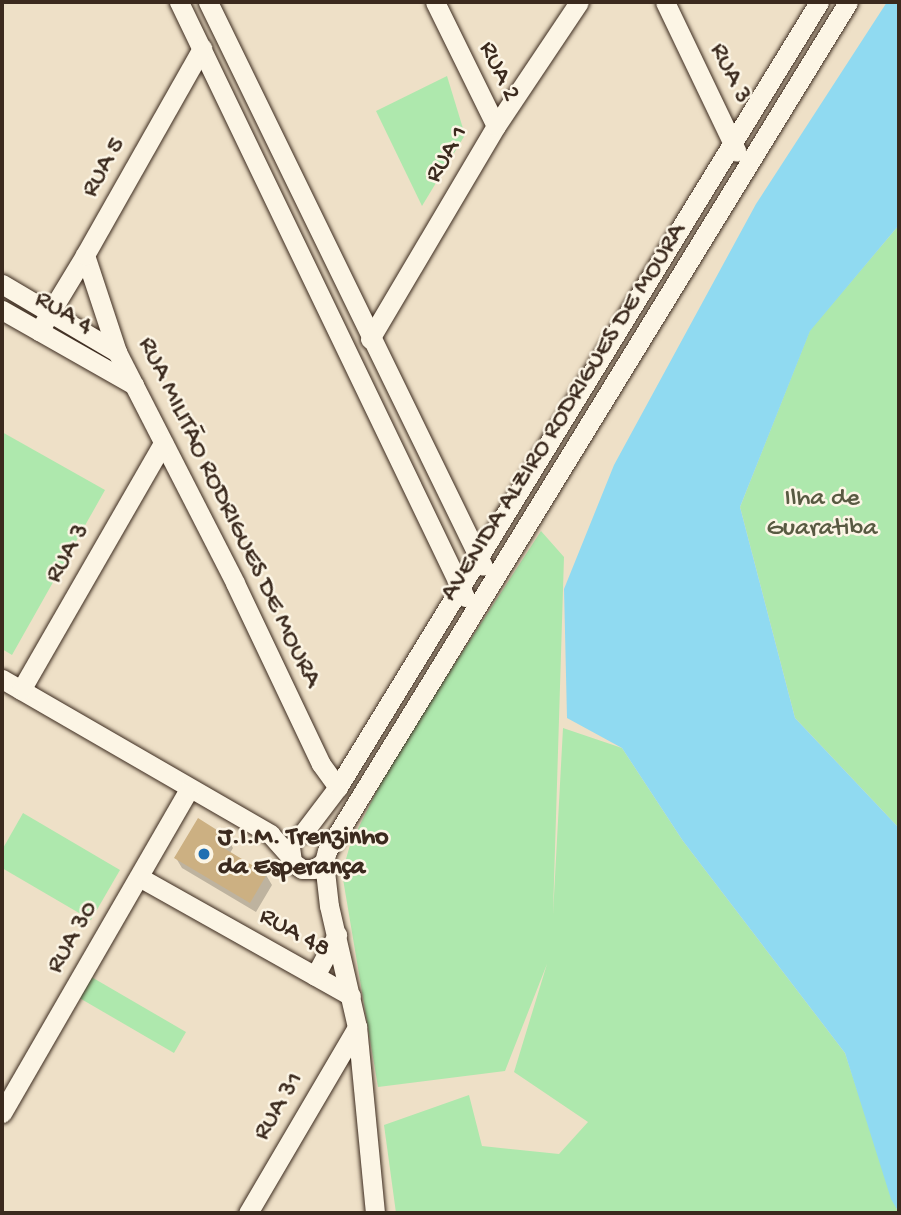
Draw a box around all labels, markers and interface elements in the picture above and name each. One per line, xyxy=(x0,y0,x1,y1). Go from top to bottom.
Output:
street label: RUA 2 xyxy=(470,37,526,107)
street label: RUA 3 xyxy=(701,39,757,109)
street label: RUA 1 xyxy=(419,121,477,189)
street label: RUA 5 xyxy=(76,133,134,203)
street label: AVENIDA ALZIRO RODRIGUES DE MOURA xyxy=(435,218,695,608)
street label: RUA 4 xyxy=(28,285,98,343)
street label: RUA MILITÃO RODRIGUES DE MOURA xyxy=(129,333,327,693)
park label: Ilha de Guaratiba xyxy=(766,484,878,546)
street label: RUA 3 xyxy=(40,519,98,589)
place label: J.I.M. Trenzinho da Esperança xyxy=(218,823,389,884)
marker: J.I.M. Trenzinho da Esperança xyxy=(196,846,212,862)
street label: RUA 30 xyxy=(41,896,107,980)
street label: RUA 48 xyxy=(253,902,335,966)
street label: RUA 31 xyxy=(248,1067,312,1147)

